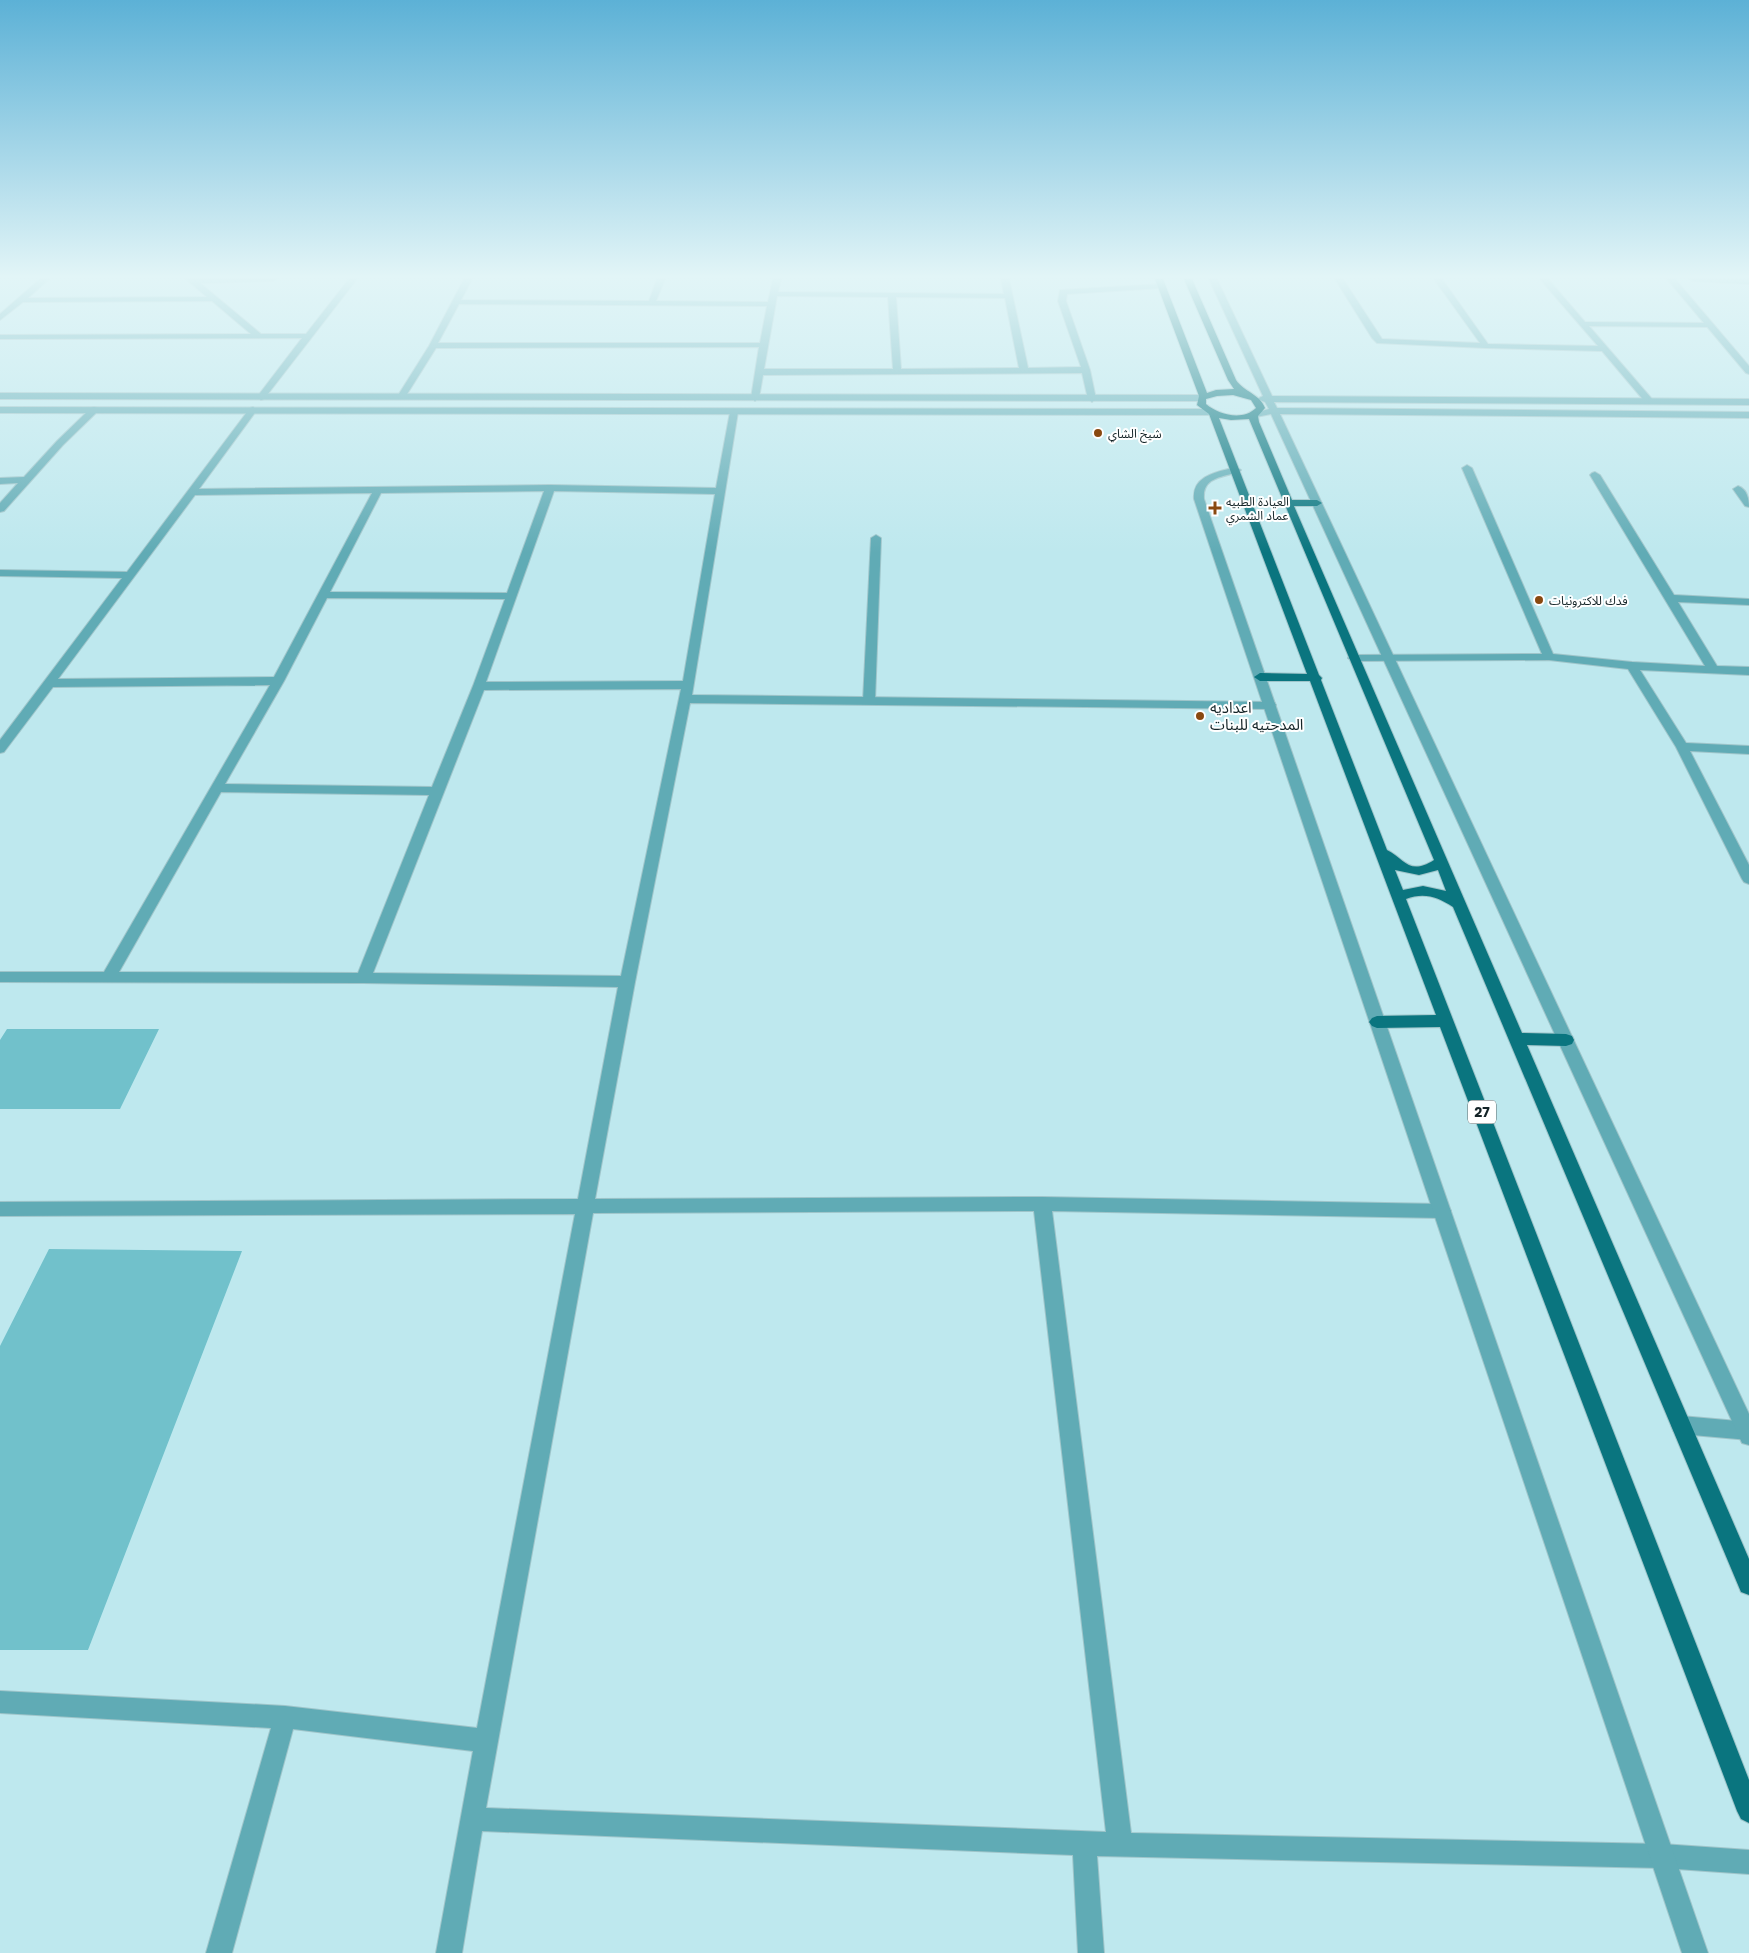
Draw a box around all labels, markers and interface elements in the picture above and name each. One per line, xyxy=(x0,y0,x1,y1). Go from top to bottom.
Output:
place label: شيخ الشاي xyxy=(1108,425,1162,443)
marker: شيخ الشاي xyxy=(1092,427,1104,439)
place label: العيادة الطبيه عماد الشمري xyxy=(1226,493,1289,525)
marker: العيادة الطبيه عماد الشمري xyxy=(1208,501,1222,515)
place label: فدك للاكترونيات xyxy=(1549,592,1628,609)
marker: فدك للاكترونيات xyxy=(1533,594,1545,606)
place label: اعداديه المدحتيه للبنات xyxy=(1210,697,1303,735)
marker: اعداديه المدحتيه للبنات xyxy=(1194,710,1206,722)
road number: 27 xyxy=(1468,1100,1496,1124)

